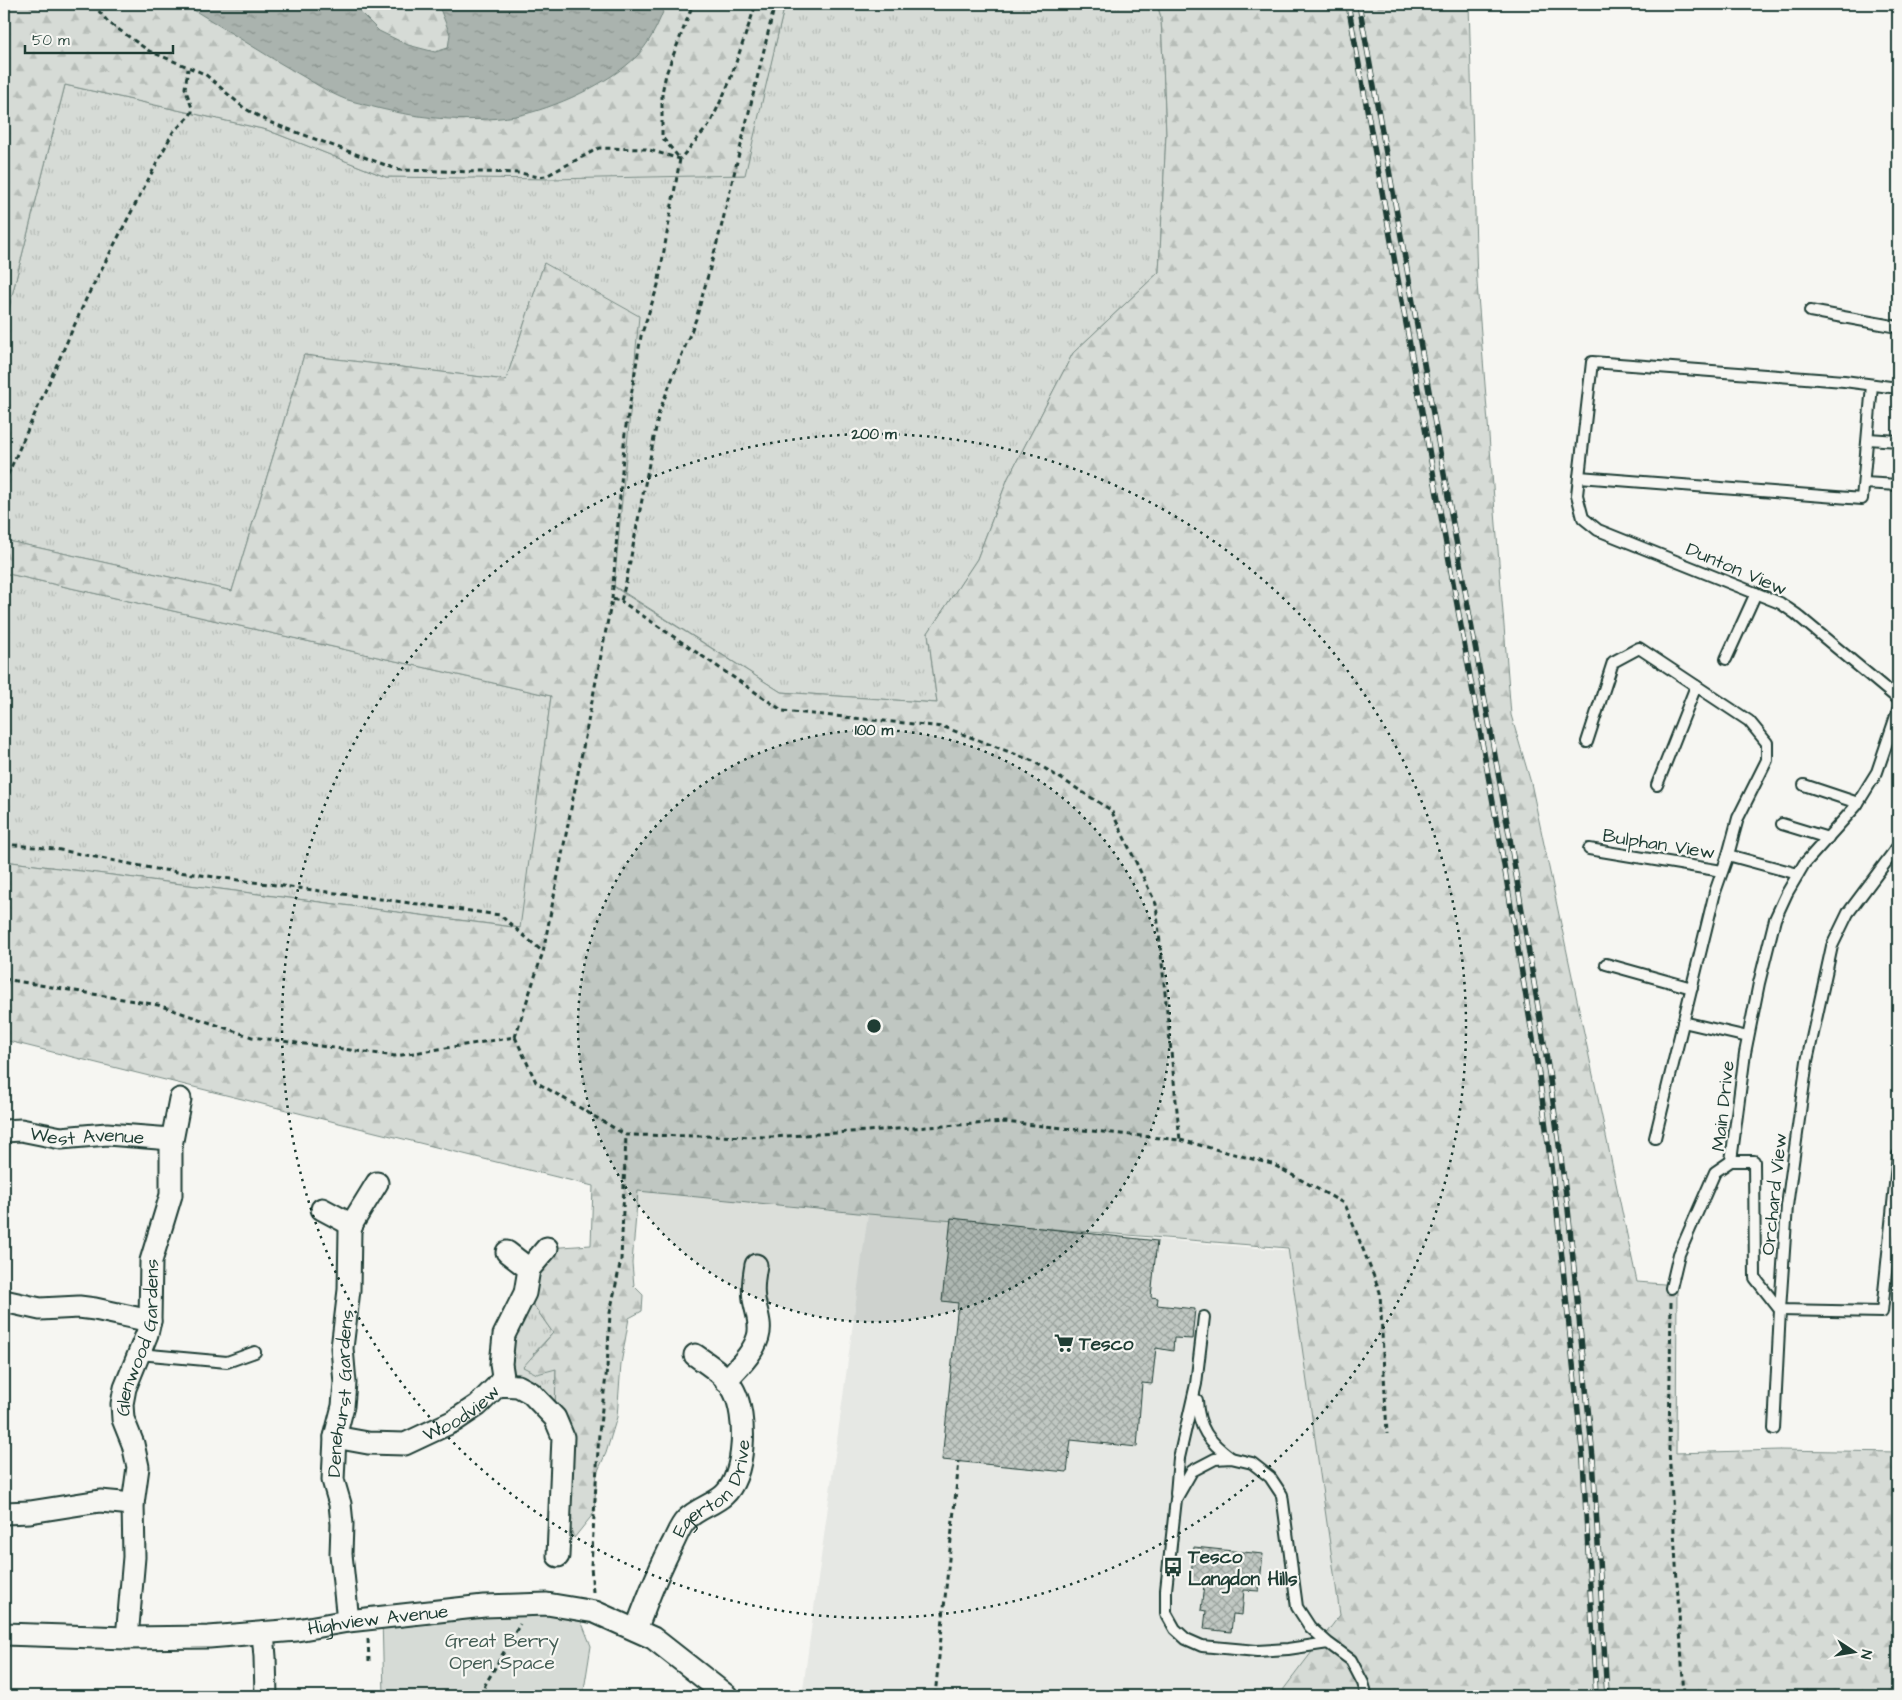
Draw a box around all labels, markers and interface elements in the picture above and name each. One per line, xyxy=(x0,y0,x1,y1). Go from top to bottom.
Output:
scale bar xyxy=(25,22,172,54)
text: 50 m xyxy=(32,30,70,51)
text: 200 m xyxy=(850,424,897,445)
street label: Dunton View xyxy=(1682,536,1791,603)
text: 100 m xyxy=(855,720,894,741)
street label: Bulphan View xyxy=(1601,822,1717,867)
centre of rings xyxy=(865,1017,883,1035)
street label: Main Drive xyxy=(1705,1059,1742,1153)
street label: West Avenue xyxy=(27,1120,145,1153)
street label: Orchard View xyxy=(1755,1132,1794,1257)
street label: Glenwood Gardens xyxy=(110,1259,166,1417)
street label: Denehurst Gardens xyxy=(321,1308,362,1478)
place label: Tesco xyxy=(1078,1331,1134,1358)
supermarket icon: Tesco xyxy=(1053,1332,1075,1354)
street label: Woodview xyxy=(419,1379,506,1449)
street label: Egerton Drive xyxy=(666,1439,757,1542)
place label: Tesco Langdon Hills xyxy=(1187,1544,1298,1594)
bus stop icon: Tesco Langdon Hills xyxy=(1162,1556,1184,1578)
street label: Highview Avenue xyxy=(306,1598,450,1643)
park label: Great Berry Open Space xyxy=(445,1628,560,1677)
north arrow xyxy=(1830,1628,1880,1678)
text: N xyxy=(1855,1648,1876,1661)

